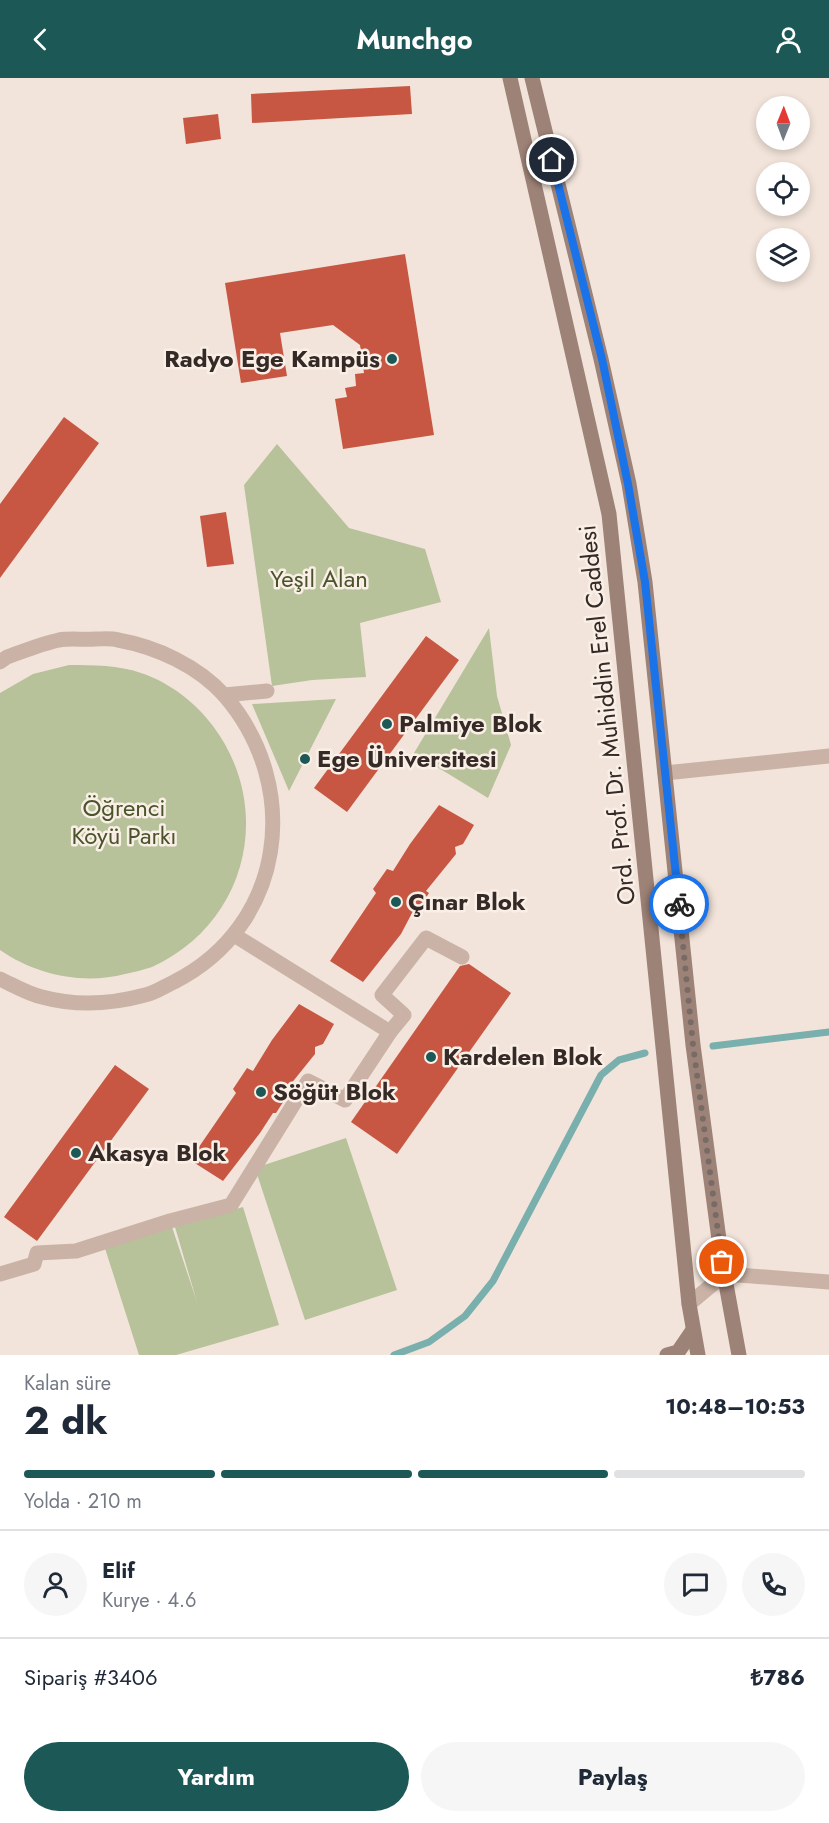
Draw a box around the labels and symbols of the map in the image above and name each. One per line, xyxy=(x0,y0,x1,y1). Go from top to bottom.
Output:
north arrow xyxy=(756,96,810,150)
pin xyxy=(526,134,577,185)
place label: Radyo Ege Kampüs xyxy=(164,341,380,376)
marker: Radyo Ege Kampüs xyxy=(385,352,399,366)
street label: Ord. Prof. Dr. Muhiddin Erel Caddesi xyxy=(569,523,644,907)
park label: Yeşil Alan xyxy=(270,561,368,596)
place label: Palmiye Blok xyxy=(399,706,543,741)
marker: Palmiye Blok xyxy=(380,717,394,731)
place label: Ege Üniversitesi xyxy=(317,741,497,776)
marker: Ege Üniversitesi xyxy=(298,752,312,766)
park label: Öğrenci Köyü Parkı xyxy=(72,790,176,853)
courier xyxy=(649,874,709,934)
place label: Çınar Blok xyxy=(408,884,526,919)
marker: Çınar Blok xyxy=(389,895,403,909)
place label: Kardelen Blok xyxy=(443,1039,603,1074)
marker: Kardelen Blok xyxy=(424,1050,438,1064)
place label: Söğüt Blok xyxy=(273,1074,396,1109)
marker: Söğüt Blok xyxy=(254,1085,268,1099)
place label: Akasya Blok xyxy=(87,1135,226,1170)
marker: Akasya Blok xyxy=(69,1146,83,1160)
pin xyxy=(696,1236,747,1287)

